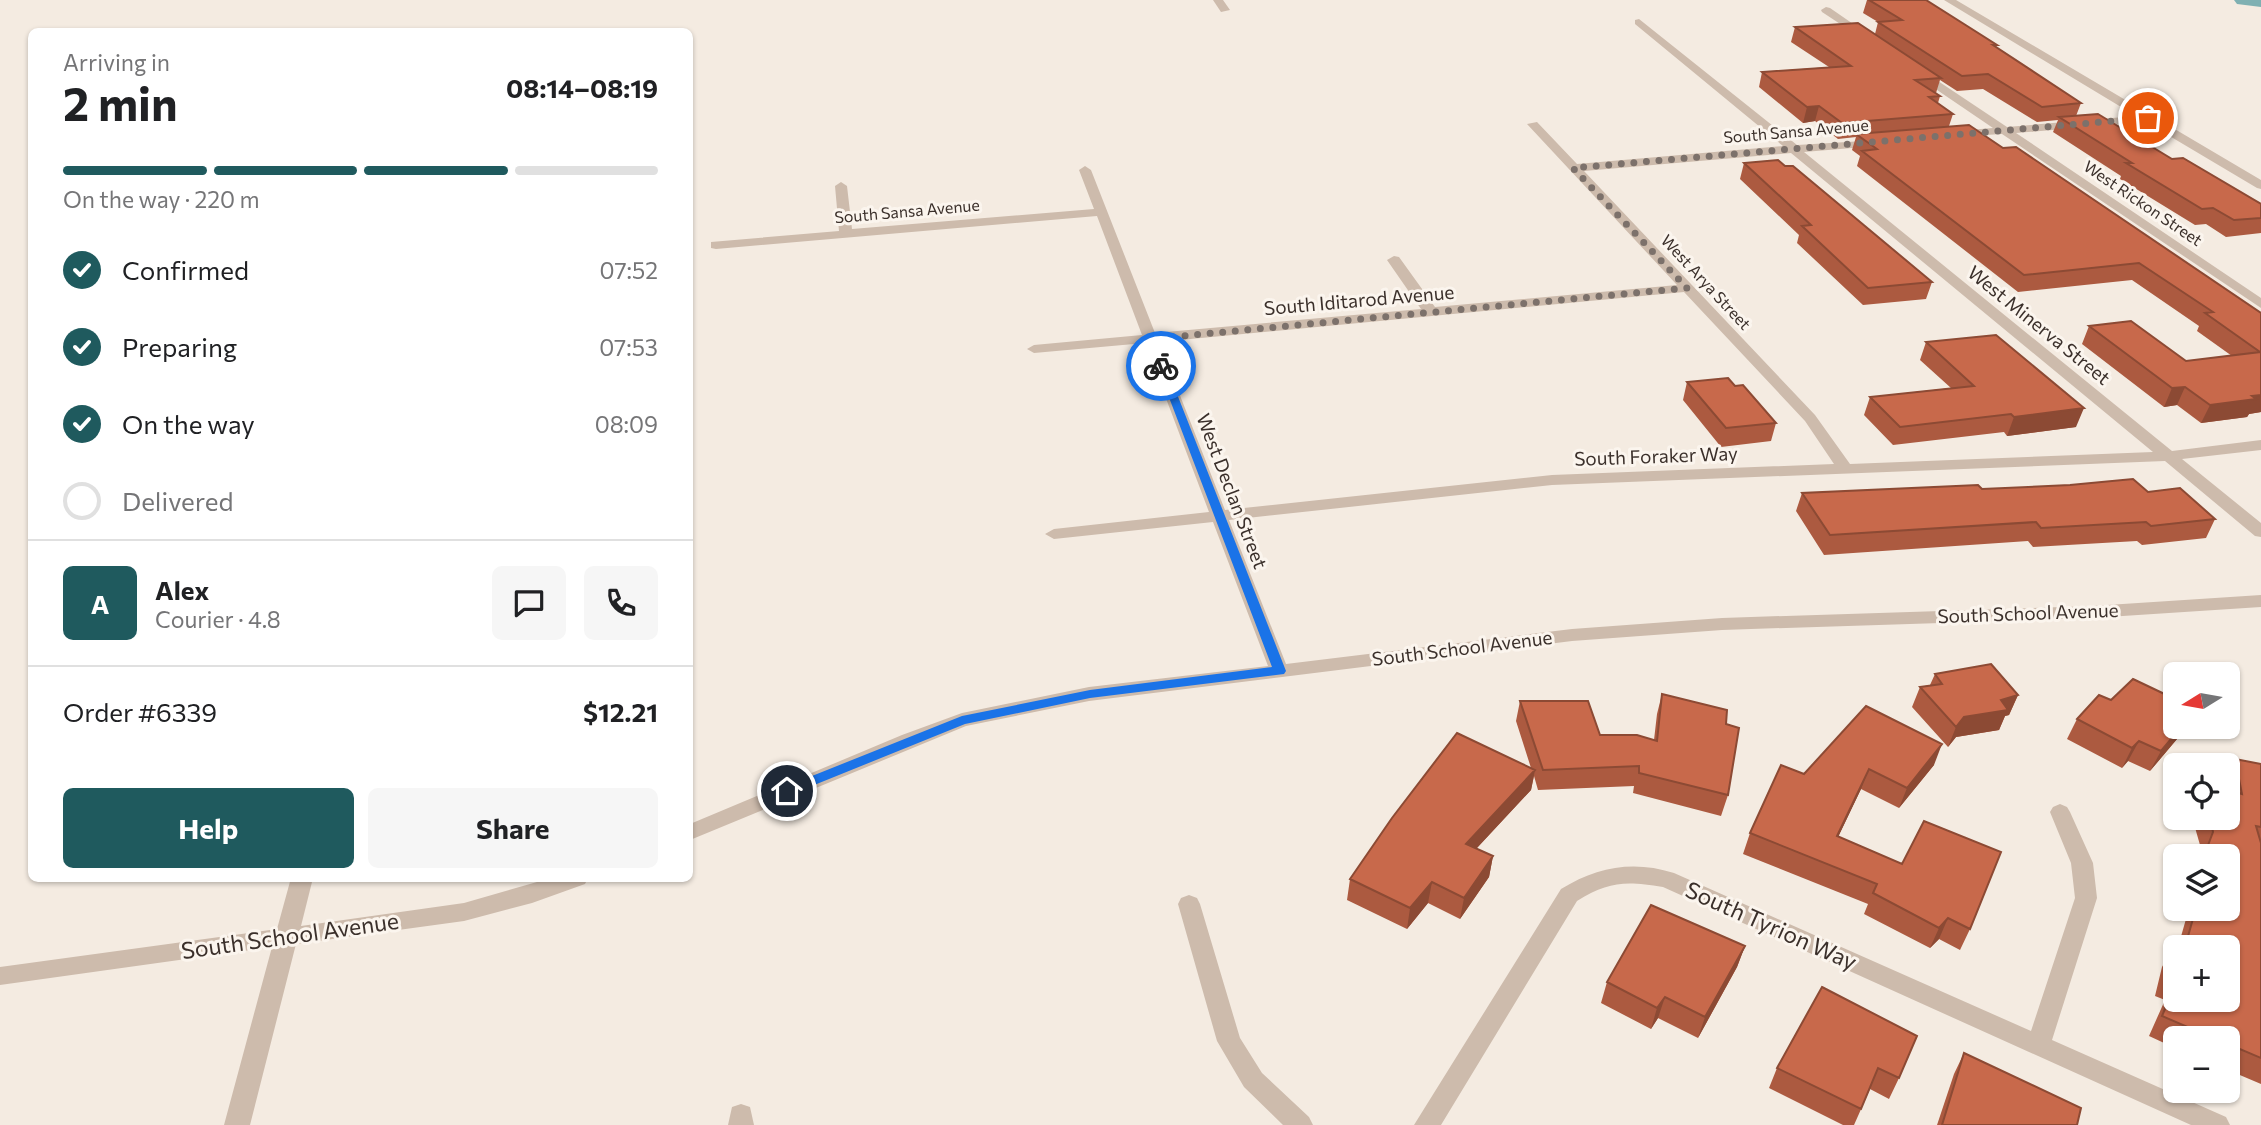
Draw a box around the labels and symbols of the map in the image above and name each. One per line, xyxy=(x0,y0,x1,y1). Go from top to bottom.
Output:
pin xyxy=(2118,88,2178,148)
street label: South Sansa Avenue xyxy=(1723,115,1869,146)
street label: West Rickon Street xyxy=(2081,156,2206,249)
street label: South Sansa Avenue xyxy=(834,195,980,226)
street label: West Arya Street xyxy=(1658,230,1755,333)
street label: West Minerva Street xyxy=(1963,260,2115,389)
street label: South Iditarod Avenue xyxy=(1263,280,1455,319)
courier xyxy=(1126,331,1196,401)
street label: West Declan Street xyxy=(1192,410,1273,572)
street label: South Foraker Way xyxy=(1574,441,1738,470)
street label: South School Avenue xyxy=(1937,598,2119,627)
street label: South School Avenue xyxy=(1371,625,1553,670)
north arrow xyxy=(2163,662,2240,738)
pin xyxy=(757,761,817,821)
street label: South Tyrion Way xyxy=(1681,875,1862,975)
street label: South School Avenue xyxy=(179,906,401,964)

